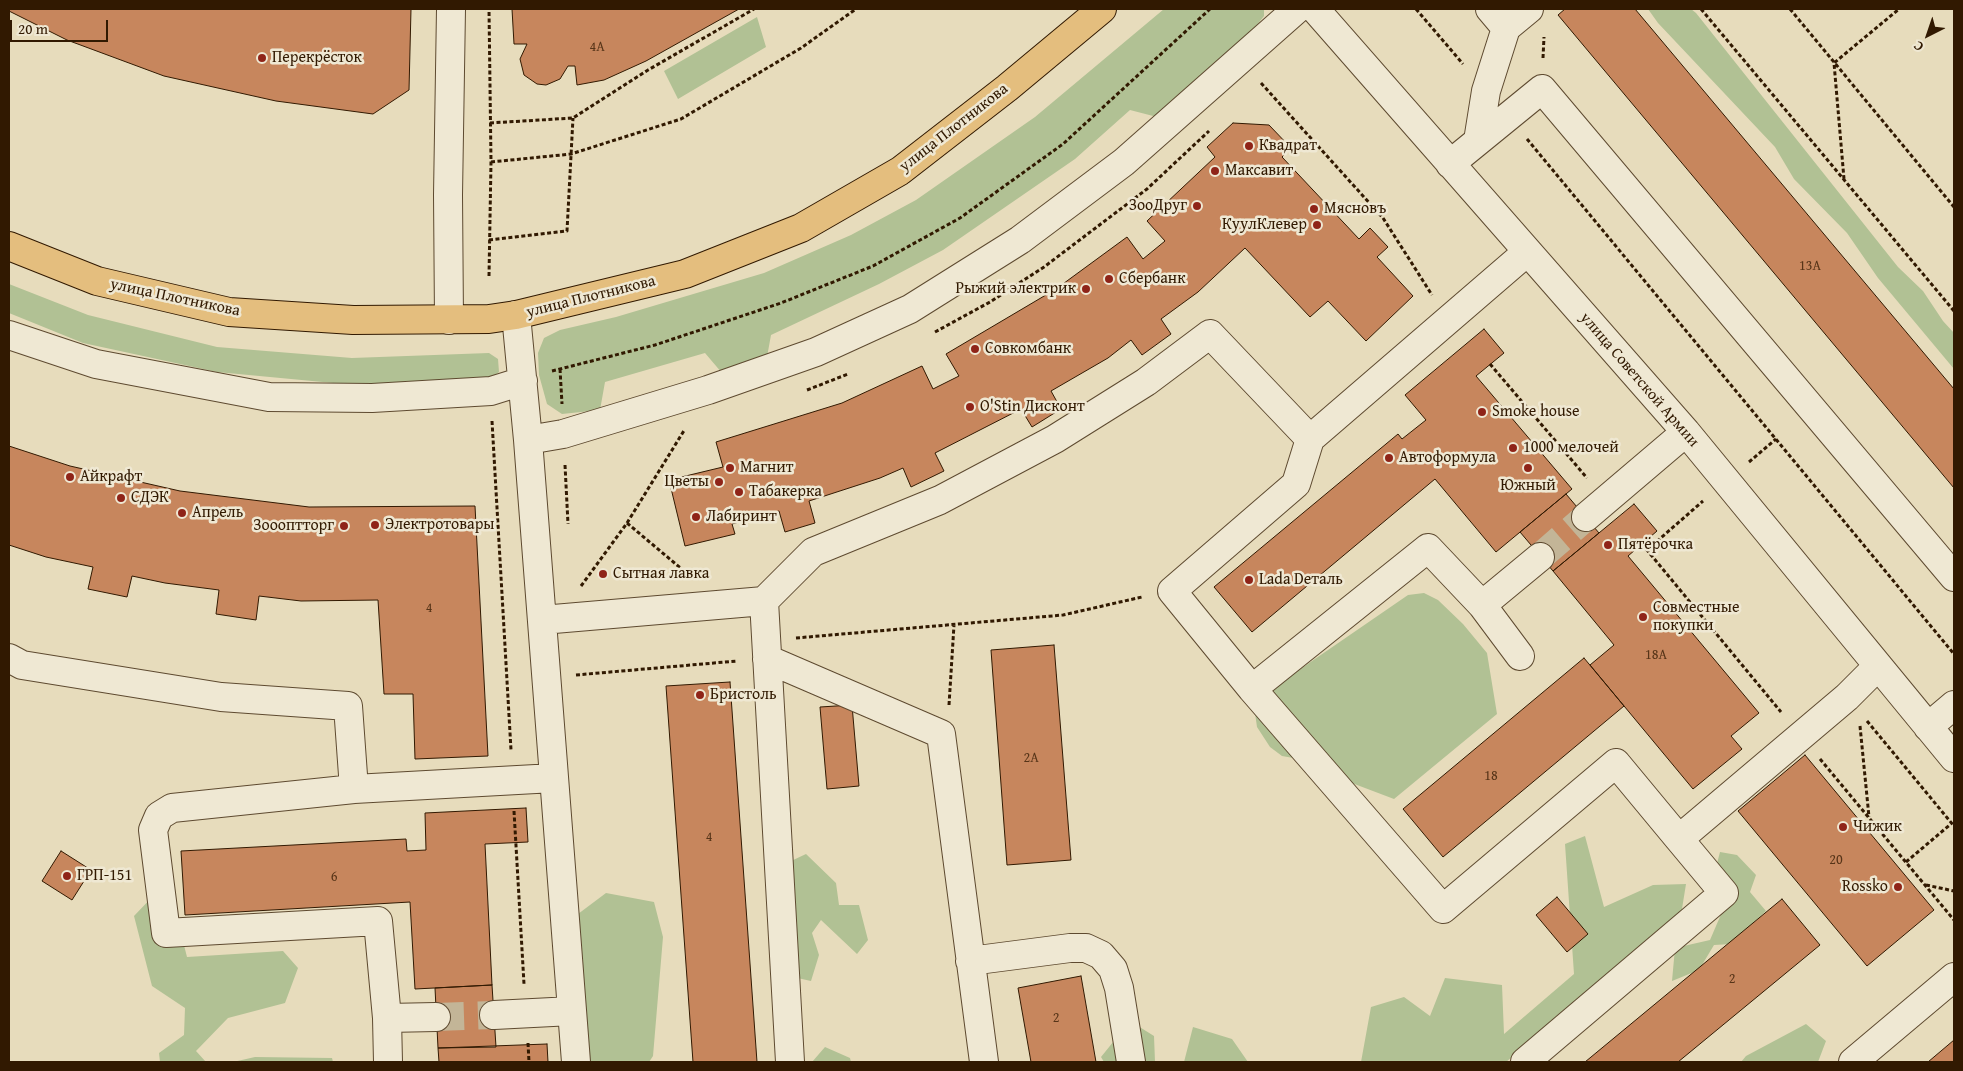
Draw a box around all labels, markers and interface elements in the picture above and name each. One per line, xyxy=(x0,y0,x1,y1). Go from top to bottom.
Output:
scale bar xyxy=(12,10,110,42)
north arrow xyxy=(1903,10,1953,60)
text: 20 m xyxy=(18,18,48,39)
text: С xyxy=(1909,36,1928,56)
house number: 4А xyxy=(589,39,605,55)
place label: Перекрёсток xyxy=(272,48,362,68)
marker: Перекрёсток xyxy=(256,52,268,64)
street label: улица Плотникова xyxy=(896,80,1012,176)
place label: Квадрат xyxy=(1259,136,1317,156)
marker: Квадрат xyxy=(1243,140,1255,152)
place label: Максавит xyxy=(1225,161,1293,181)
marker: Максавит xyxy=(1209,165,1221,177)
place label: ЗооДруг xyxy=(1129,196,1187,216)
place label: Мясновъ xyxy=(1324,199,1386,219)
marker: ЗооДруг xyxy=(1191,200,1203,212)
marker: Мясновъ xyxy=(1308,203,1320,215)
place label: КуулКлевер xyxy=(1222,215,1307,235)
marker: КуулКлевер xyxy=(1311,219,1323,231)
house number: 13А xyxy=(1799,258,1821,274)
place label: Сбербанк xyxy=(1119,269,1186,289)
street label: улица Плотникова xyxy=(524,272,658,322)
marker: Сбербанк xyxy=(1103,273,1115,285)
street label: улица Плотникова xyxy=(108,275,242,321)
place label: Рыжий электрик xyxy=(955,279,1076,299)
marker: Рыжий электрик xyxy=(1080,283,1092,295)
street label: улица Советской Армии xyxy=(1575,309,1703,451)
place label: Совкомбанк xyxy=(985,339,1071,359)
marker: Совкомбанк xyxy=(969,343,981,355)
place label: O'Stin Дисконт xyxy=(980,397,1085,417)
marker: O'Stin Дисконт xyxy=(964,401,976,413)
place label: Smoke house xyxy=(1492,402,1580,422)
marker: Smoke house xyxy=(1476,406,1488,418)
place label: 1000 мелочей xyxy=(1523,438,1619,458)
marker: 1000 мелочей xyxy=(1507,442,1519,454)
place label: Автоформула xyxy=(1399,448,1496,468)
marker: Автоформула xyxy=(1383,452,1395,464)
place label: Магнит xyxy=(740,458,793,478)
marker: Магнит xyxy=(724,462,736,474)
marker: Южный xyxy=(1522,462,1534,474)
place label: Айкрафт xyxy=(80,467,142,487)
marker: Айкрафт xyxy=(64,471,76,483)
place label: Цветы xyxy=(664,472,709,492)
marker: Цветы xyxy=(713,476,725,488)
place label: Южный xyxy=(1500,476,1556,496)
place label: Табакерка xyxy=(749,482,822,502)
marker: Табакерка xyxy=(733,486,745,498)
place label: СДЭК xyxy=(131,488,169,508)
marker: СДЭК xyxy=(115,492,127,504)
place label: Апрель xyxy=(192,503,243,523)
marker: Апрель xyxy=(176,507,188,519)
place label: Лабиринт xyxy=(706,507,777,527)
marker: Лабиринт xyxy=(690,511,702,523)
place label: Электротовары xyxy=(385,515,495,535)
place label: Зоооптторг xyxy=(253,516,334,536)
marker: Электротовары xyxy=(369,519,381,531)
marker: Зоооптторг xyxy=(338,520,350,532)
place label: Пятёрочка xyxy=(1618,535,1693,555)
marker: Пятёрочка xyxy=(1602,539,1614,551)
place label: Сытная лавка xyxy=(613,564,709,584)
marker: Сытная лавка xyxy=(597,568,609,580)
place label: Lada Dеталь xyxy=(1259,570,1343,590)
marker: Lada Dеталь xyxy=(1243,574,1255,586)
place label: Совместные покупки xyxy=(1653,598,1739,636)
house number: 4 xyxy=(426,600,432,616)
marker: Совместные покупки xyxy=(1637,611,1649,623)
house number: 18А xyxy=(1645,647,1667,663)
place label: Бристоль xyxy=(710,685,777,705)
marker: Бристоль xyxy=(694,689,706,701)
house number: 2А xyxy=(1023,750,1039,766)
house number: 18 xyxy=(1484,768,1498,784)
place label: Чижик xyxy=(1853,817,1902,837)
marker: Чижик xyxy=(1837,821,1849,833)
house number: 4 xyxy=(706,829,712,845)
house number: 20 xyxy=(1829,852,1843,868)
place label: ГРП-151 xyxy=(77,866,132,886)
house number: 6 xyxy=(331,869,337,885)
marker: ГРП-151 xyxy=(61,870,73,882)
place label: Rossko xyxy=(1842,877,1888,897)
marker: Rossko xyxy=(1892,881,1904,893)
house number: 2 xyxy=(1729,971,1735,987)
house number: 2 xyxy=(1053,1010,1059,1026)

